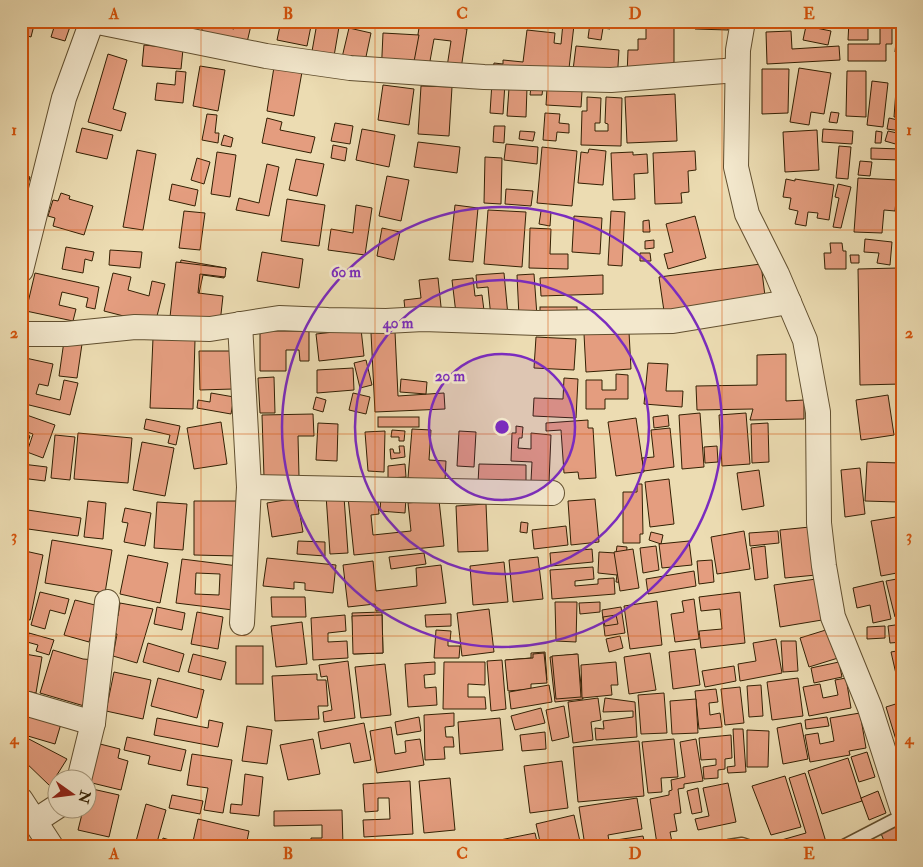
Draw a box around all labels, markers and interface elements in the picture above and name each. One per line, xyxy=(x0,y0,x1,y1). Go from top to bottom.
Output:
text: A xyxy=(108,4,120,24)
text: B xyxy=(283,4,293,24)
text: C xyxy=(456,4,468,24)
text: D xyxy=(628,4,642,24)
text: E xyxy=(803,4,815,24)
text: 1 xyxy=(11,120,17,140)
text: 1 xyxy=(906,120,912,140)
text: 60 m xyxy=(331,263,361,282)
text: 40 m xyxy=(382,314,414,333)
text: 2 xyxy=(10,323,18,343)
text: 2 xyxy=(905,323,913,343)
text: 20 m xyxy=(435,367,465,386)
centre of rings xyxy=(493,418,511,436)
text: 3 xyxy=(11,526,17,546)
text: 3 xyxy=(906,526,912,546)
text: 4 xyxy=(9,729,20,749)
text: 4 xyxy=(904,729,915,749)
north arrow xyxy=(48,770,98,820)
text: N xyxy=(74,788,94,806)
text: A xyxy=(108,844,120,864)
text: B xyxy=(283,844,293,864)
text: C xyxy=(456,844,468,864)
text: D xyxy=(628,844,642,864)
text: E xyxy=(803,844,815,864)

